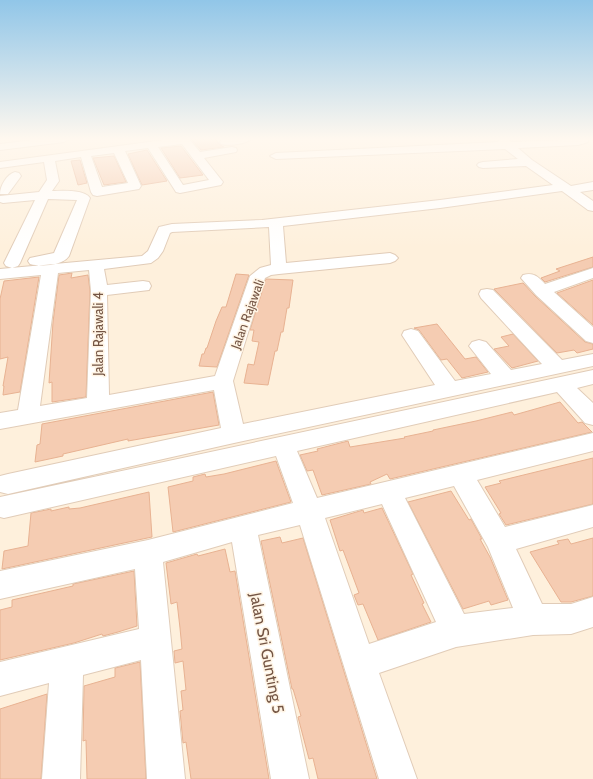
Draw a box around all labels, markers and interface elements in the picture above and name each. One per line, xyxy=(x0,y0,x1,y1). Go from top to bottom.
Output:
street label: Jalan Rajawali xyxy=(227,277,268,352)
street label: Jalan Rajawali 4 xyxy=(90,292,107,377)
street label: Jalan Sri Gunting 5 xyxy=(246,590,288,715)

